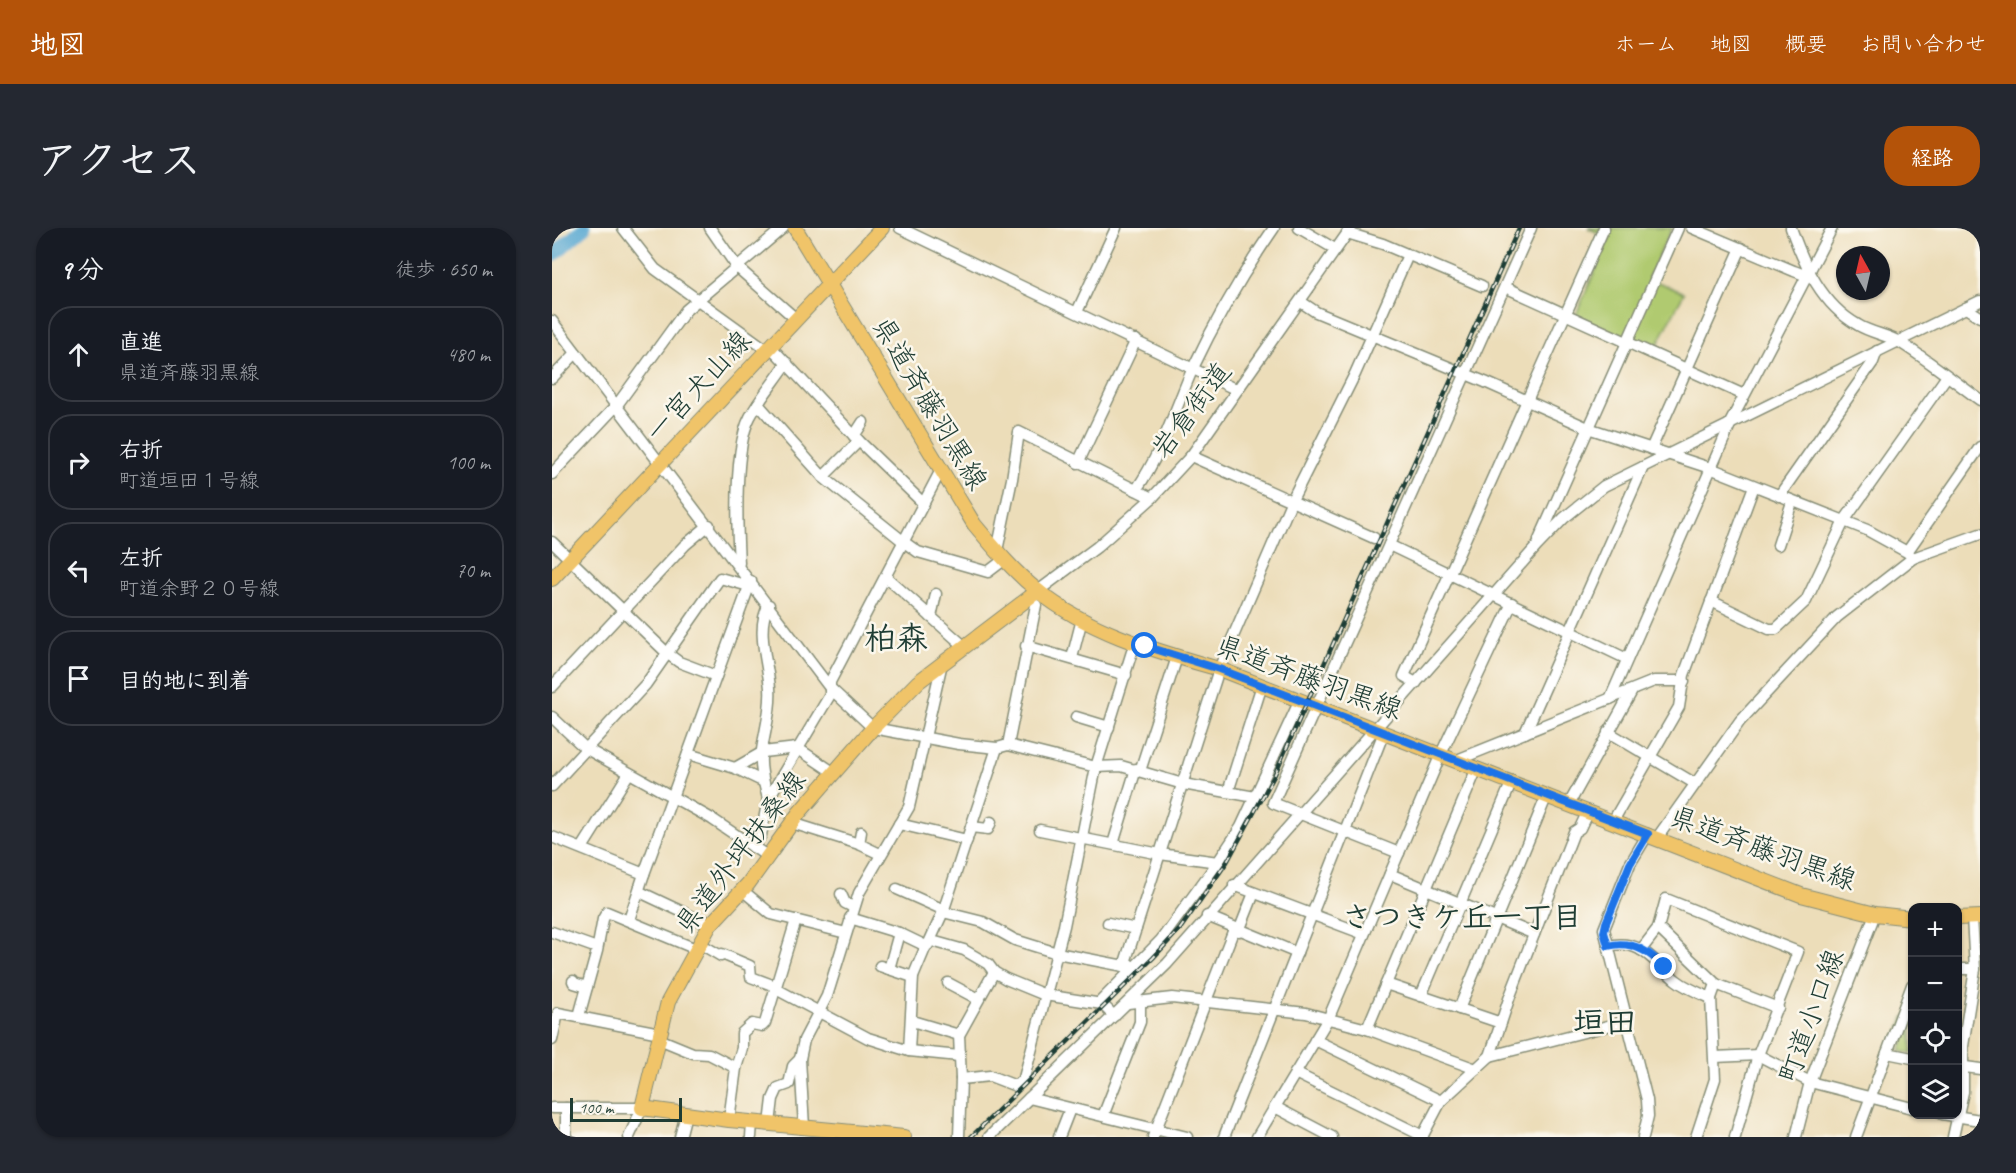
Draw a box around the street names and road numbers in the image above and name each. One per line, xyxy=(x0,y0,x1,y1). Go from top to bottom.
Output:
street label: 県道斉藤羽黒線 xyxy=(865,310,995,496)
street label: 一宮犬山線 xyxy=(637,323,759,449)
street label: 岩倉街道 xyxy=(1143,355,1239,465)
street label: 県道斉藤羽黒線 xyxy=(1211,627,1407,727)
street label: 県道外坪扶桑線 xyxy=(667,763,813,941)
street label: 県道斉藤羽黒線 xyxy=(1665,798,1861,898)
street label: 町道小口線 xyxy=(1771,944,1851,1088)

